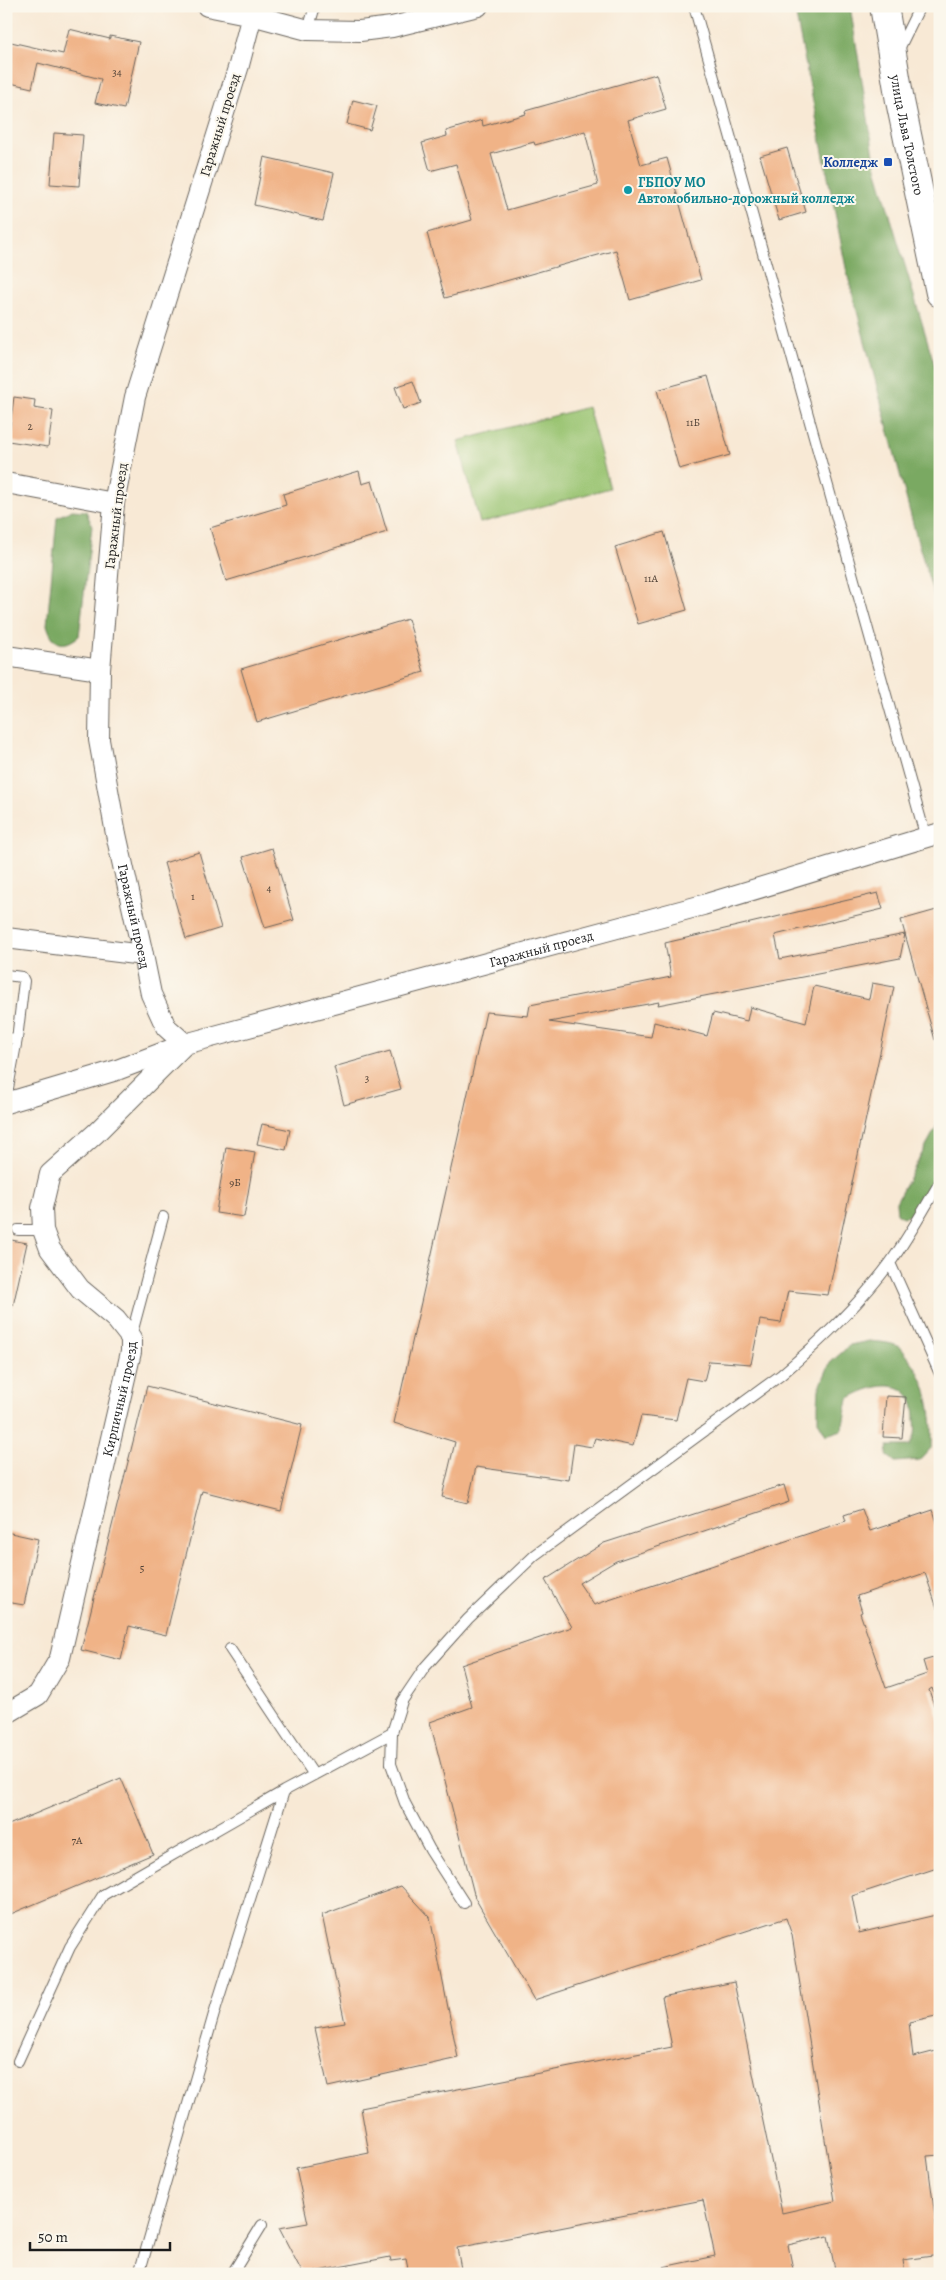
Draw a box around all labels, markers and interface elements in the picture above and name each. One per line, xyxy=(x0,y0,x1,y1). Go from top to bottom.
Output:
house number: 34 xyxy=(112,65,122,80)
street label: Гаражный проезд xyxy=(195,71,245,179)
street label: улица Льва Толстого xyxy=(886,72,929,197)
place label: Колледж xyxy=(823,153,878,172)
marker: Колледж xyxy=(882,156,894,168)
place label: ГБПОУ МО Автомобильно-дорожный колледж xyxy=(637,173,855,208)
marker: ГБПОУ МО Автомобильно-дорожный колледж xyxy=(622,184,634,196)
house number: 11Б xyxy=(686,415,700,430)
house number: 2 xyxy=(27,419,33,434)
street label: Гаражный проезд xyxy=(100,462,132,570)
house number: 11А xyxy=(644,571,659,586)
street label: Гаражный проезд xyxy=(113,862,155,971)
house number: 4 xyxy=(267,881,272,896)
house number: 1 xyxy=(191,889,195,904)
street label: Гаражный проезд xyxy=(487,925,595,971)
house number: 3 xyxy=(365,1071,369,1086)
house number: 9Б xyxy=(229,1175,241,1190)
street label: Кирпичный проезд xyxy=(98,1341,141,1459)
house number: 5 xyxy=(140,1561,145,1576)
house number: 7А xyxy=(71,1833,83,1848)
scale bar xyxy=(30,2220,170,2252)
text: 50 m xyxy=(38,2227,68,2247)

